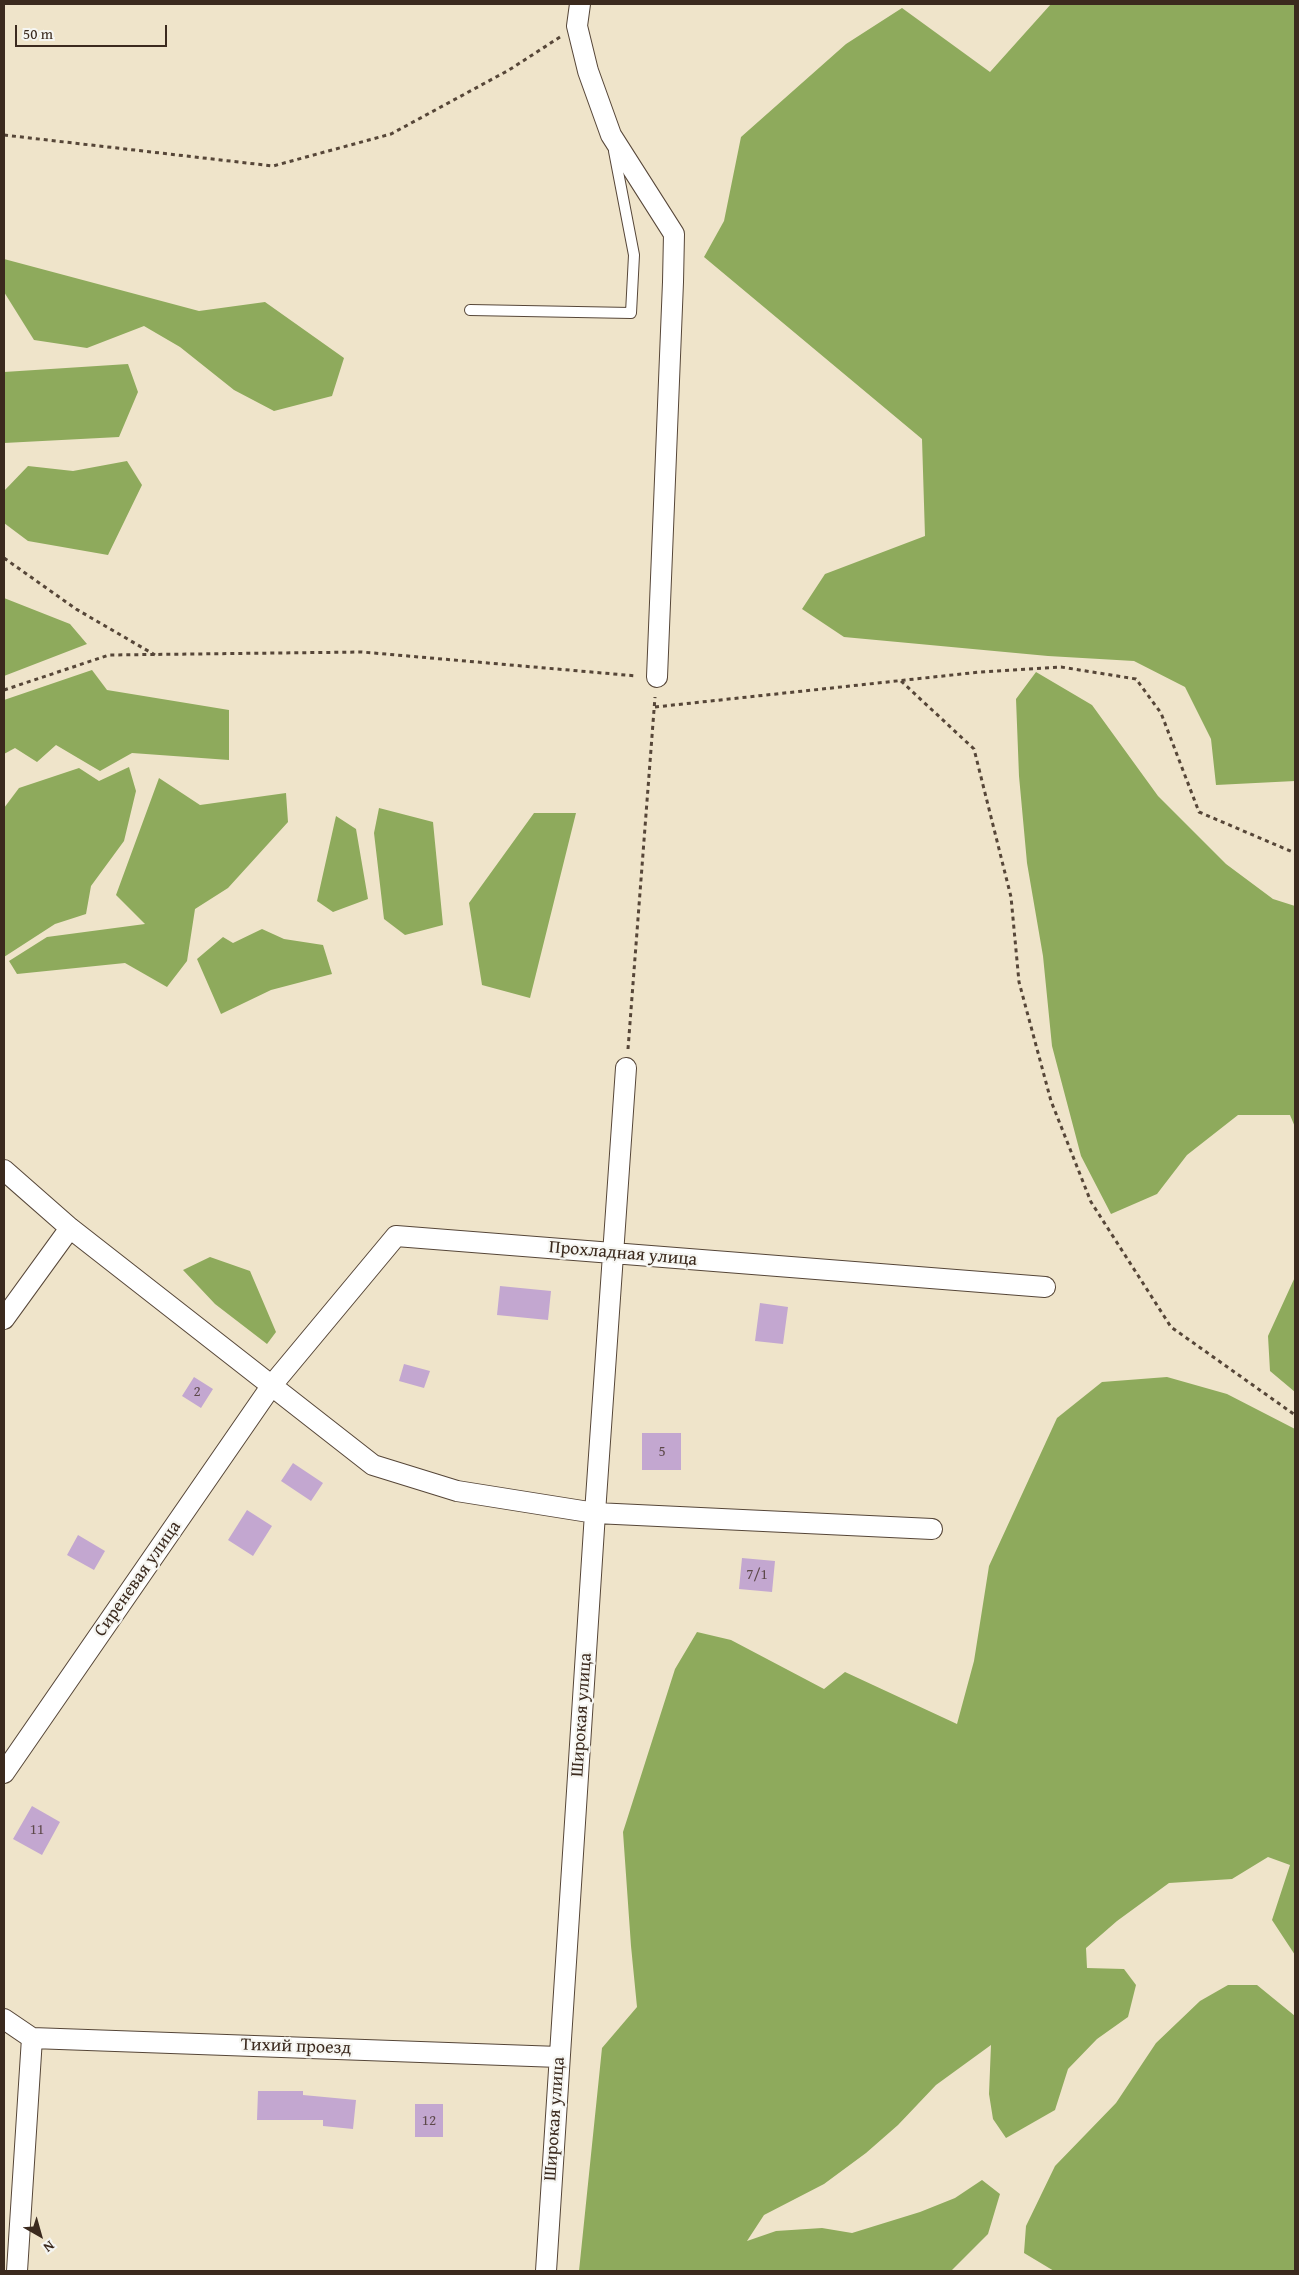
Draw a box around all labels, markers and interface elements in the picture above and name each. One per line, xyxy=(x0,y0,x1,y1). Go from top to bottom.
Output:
scale bar xyxy=(18,15,170,47)
text: 50 m xyxy=(23,23,53,44)
street label: Прохладная улица xyxy=(548,1237,698,1271)
house number: 2 xyxy=(193,1383,201,1401)
house number: 5 xyxy=(658,1443,666,1461)
street label: Сиреневая улица xyxy=(90,1517,186,1641)
house number: 7/1 xyxy=(746,1566,768,1584)
street label: Широкая улица xyxy=(567,1652,597,1778)
house number: 11 xyxy=(30,1821,44,1839)
street label: Тихий проезд xyxy=(240,2034,352,2060)
street label: Широкая улица xyxy=(540,2056,570,2182)
house number: 12 xyxy=(422,2112,436,2130)
north arrow xyxy=(15,2210,65,2260)
text: N xyxy=(39,2236,59,2258)

